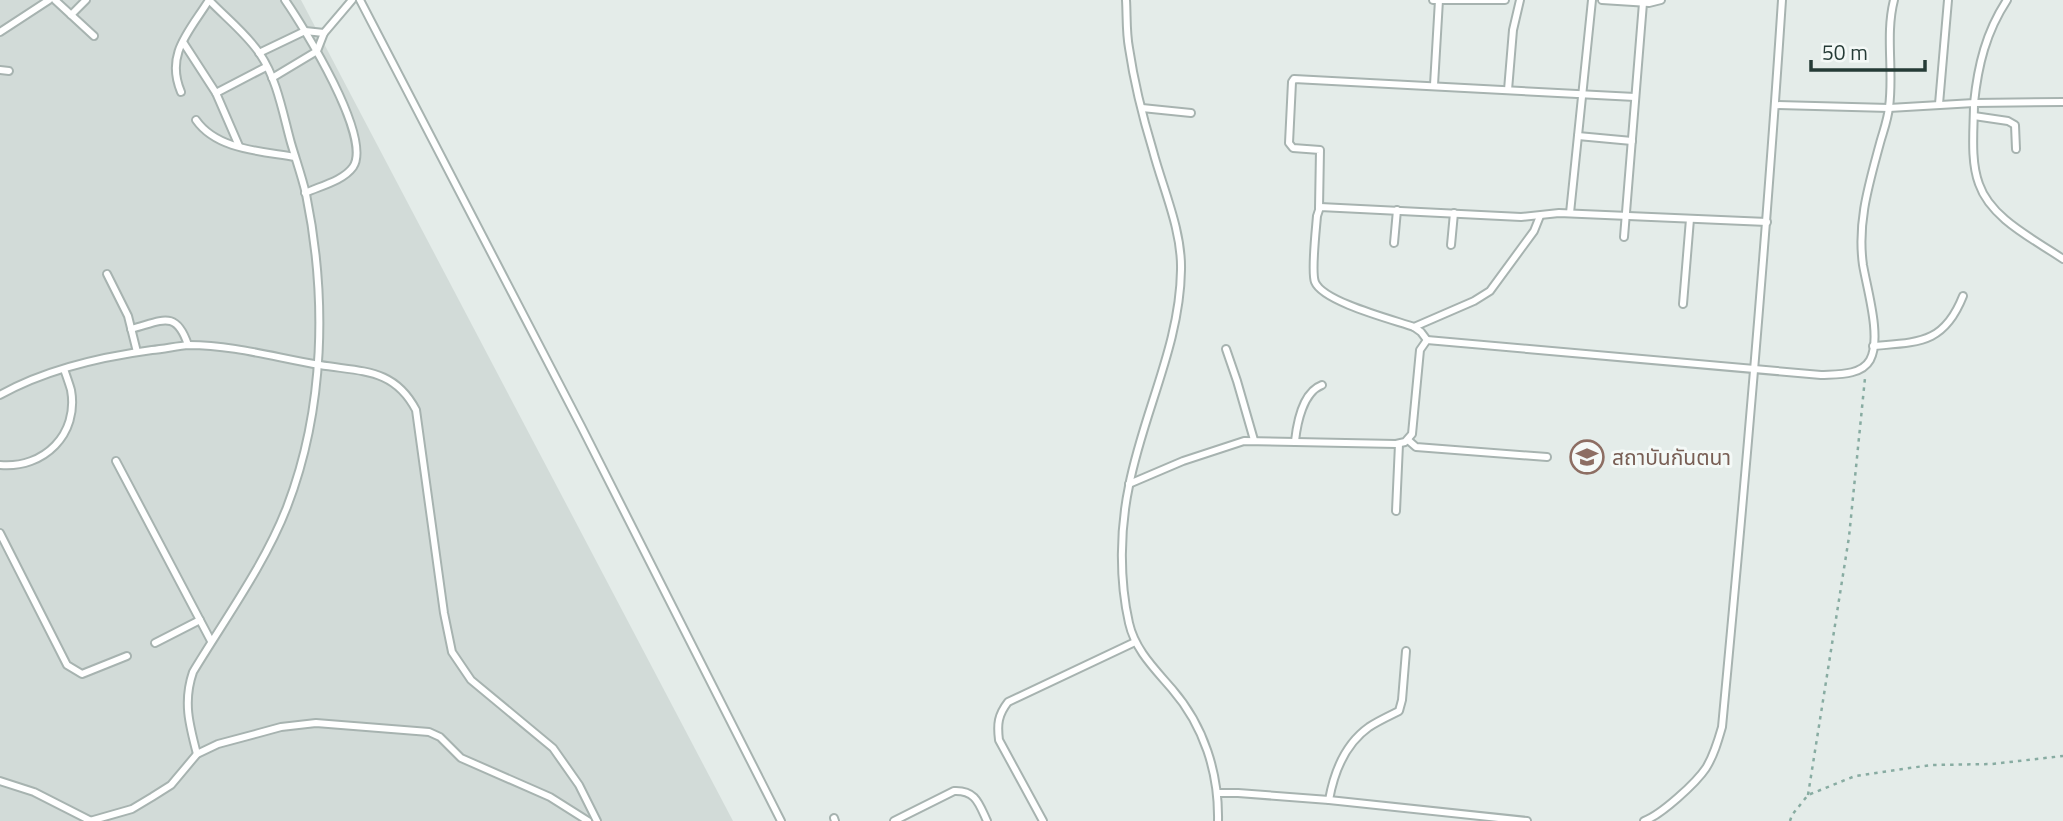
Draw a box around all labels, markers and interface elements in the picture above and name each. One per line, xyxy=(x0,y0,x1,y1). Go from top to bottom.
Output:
scale bar xyxy=(1811,28,1925,72)
text: 50 m xyxy=(1822,36,1868,68)
school or university icon: สถาบันกันตนา xyxy=(1568,438,1606,476)
place label: สถาบันกันตนา xyxy=(1612,441,1731,473)

